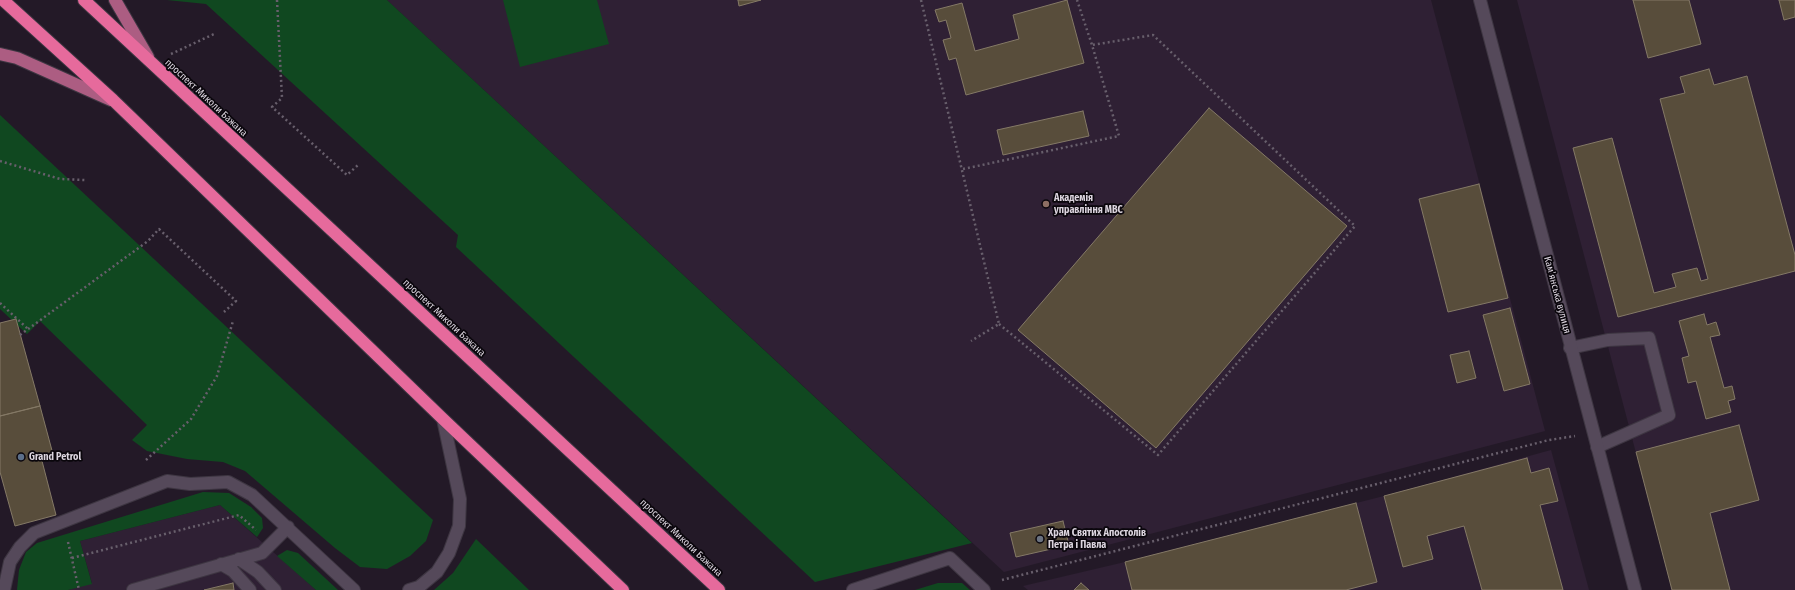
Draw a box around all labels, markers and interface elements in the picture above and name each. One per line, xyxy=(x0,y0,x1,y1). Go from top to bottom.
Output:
street label: проспект Миколи Бажана xyxy=(162,57,250,139)
place label: Академія управління МВС xyxy=(1054,192,1123,216)
marker: Академія управління МВС xyxy=(1041,199,1051,209)
street label: Камʼянська вулиця xyxy=(1541,255,1573,335)
street label: проспект Миколи Бажана xyxy=(400,277,488,359)
place label: Grand Petrol xyxy=(29,451,81,463)
marker: Grand Petrol xyxy=(16,452,26,462)
street label: проспект Миколи Бажана xyxy=(637,497,725,579)
place label: Храм Святих Апостолів Петра і Павла xyxy=(1048,527,1146,550)
marker: Храм Святих Апостолів Петра і Павла xyxy=(1035,534,1045,544)

